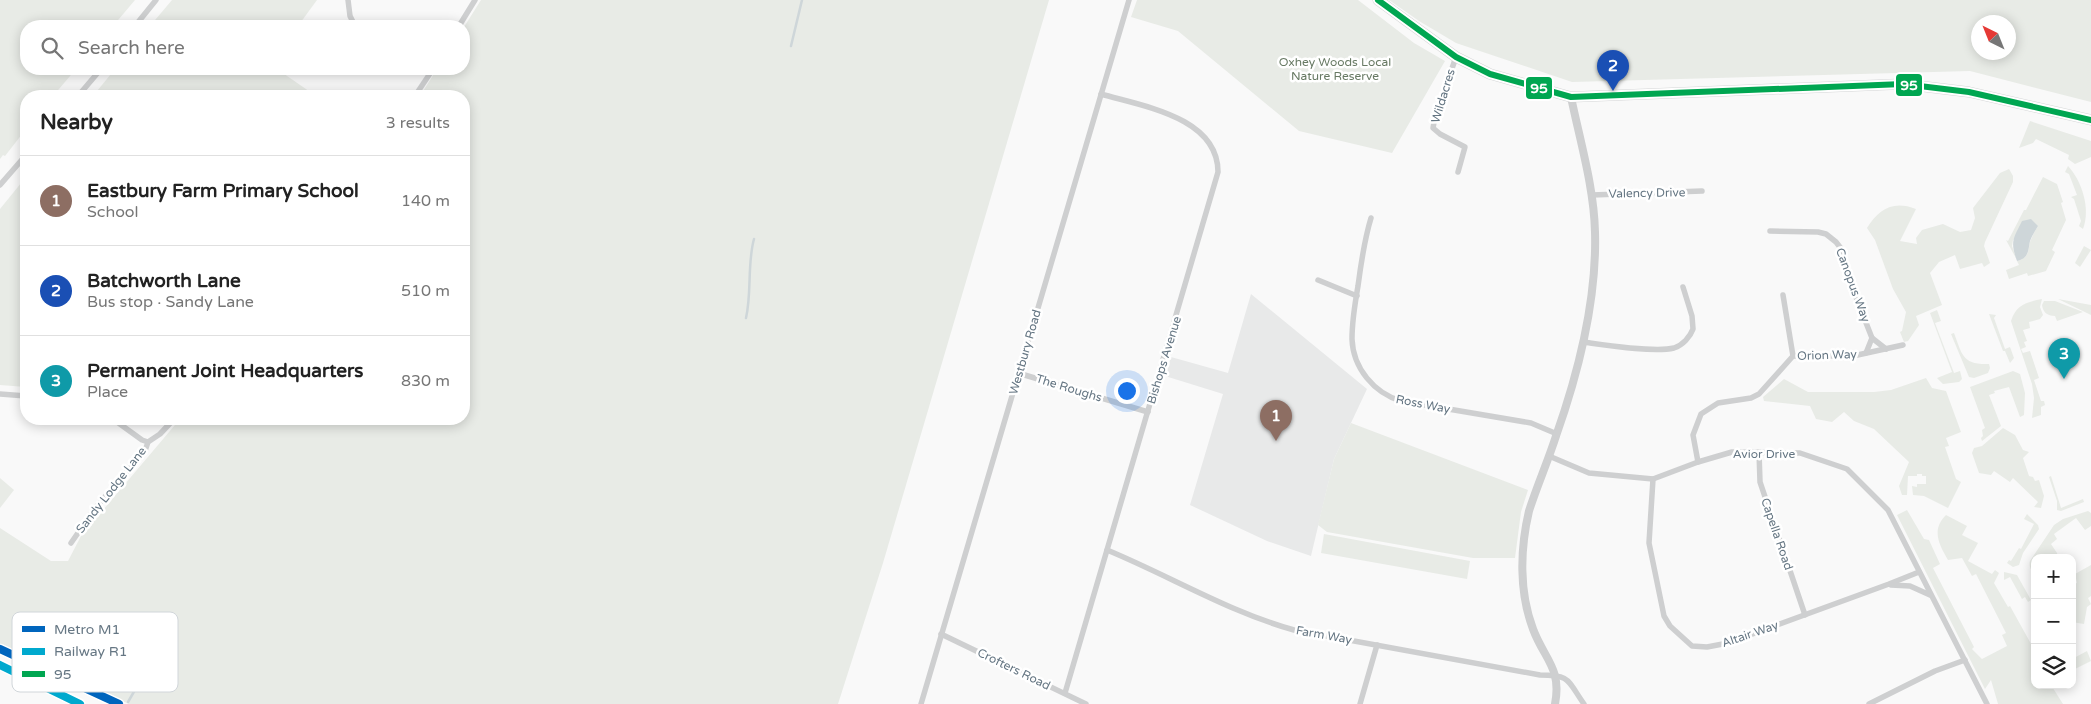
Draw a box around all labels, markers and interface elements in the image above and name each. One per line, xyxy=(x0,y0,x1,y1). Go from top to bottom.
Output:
north arrow xyxy=(1971,15,2016,60)
search box xyxy=(20,20,470,75)
icon: search xyxy=(38,34,66,62)
text: Search here xyxy=(78,37,185,59)
pin: 2 xyxy=(1597,50,1629,91)
park label: Oxhey Woods Local Nature Reserve xyxy=(1279,55,1391,83)
street label: Wildacres xyxy=(1428,67,1458,125)
line badge: 95 xyxy=(1895,73,1923,97)
line badge: 95 xyxy=(1525,76,1553,100)
text: 95 xyxy=(1900,77,1918,94)
text: 95 xyxy=(1530,80,1548,97)
text: Nearby xyxy=(40,110,113,135)
text: 3 results xyxy=(386,113,450,133)
text: Eastbury Farm Primary School xyxy=(87,180,359,202)
street label: Valency Drive xyxy=(1608,185,1686,201)
text: 1 xyxy=(51,191,61,211)
text: 140 m xyxy=(401,191,450,211)
text: School xyxy=(87,202,139,222)
street label: Canopus Way xyxy=(1833,246,1873,325)
text: Batchworth Lane xyxy=(87,270,241,292)
text: 2 xyxy=(51,281,61,301)
text: 510 m xyxy=(401,281,450,301)
text: Bus stop · Sandy Lane xyxy=(87,292,254,312)
street label: Westbury Road xyxy=(1006,308,1044,396)
street label: Bishops Avenue xyxy=(1144,314,1184,406)
pin: 3 xyxy=(2048,338,2080,379)
street label: Orion Way xyxy=(1797,347,1858,363)
text: Permanent Joint Headquarters xyxy=(87,360,364,382)
text: 3 xyxy=(51,371,61,391)
text: 830 m xyxy=(401,371,450,391)
street label: The Roughs xyxy=(1034,371,1104,405)
your location xyxy=(1114,378,1140,404)
text: Place xyxy=(87,382,128,402)
street label: Ross Way xyxy=(1395,392,1452,416)
pin: 1 xyxy=(1260,400,1292,441)
street label: Sandy Lodge Lane xyxy=(73,444,149,536)
street label: Avior Drive xyxy=(1733,447,1795,461)
street label: Capella Road xyxy=(1758,496,1796,572)
map controls xyxy=(2031,554,2076,689)
button: + xyxy=(2031,554,2076,599)
button: − xyxy=(2031,599,2076,644)
legend xyxy=(12,612,178,692)
street label: Altair Way xyxy=(1720,618,1781,650)
text: Metro M1 xyxy=(54,621,120,638)
street label: Farm Way xyxy=(1295,623,1354,647)
text: Railway R1 xyxy=(54,643,127,660)
button: layers xyxy=(2031,644,2076,689)
street label: Crofters Road xyxy=(975,645,1053,693)
text: 95 xyxy=(54,666,72,683)

